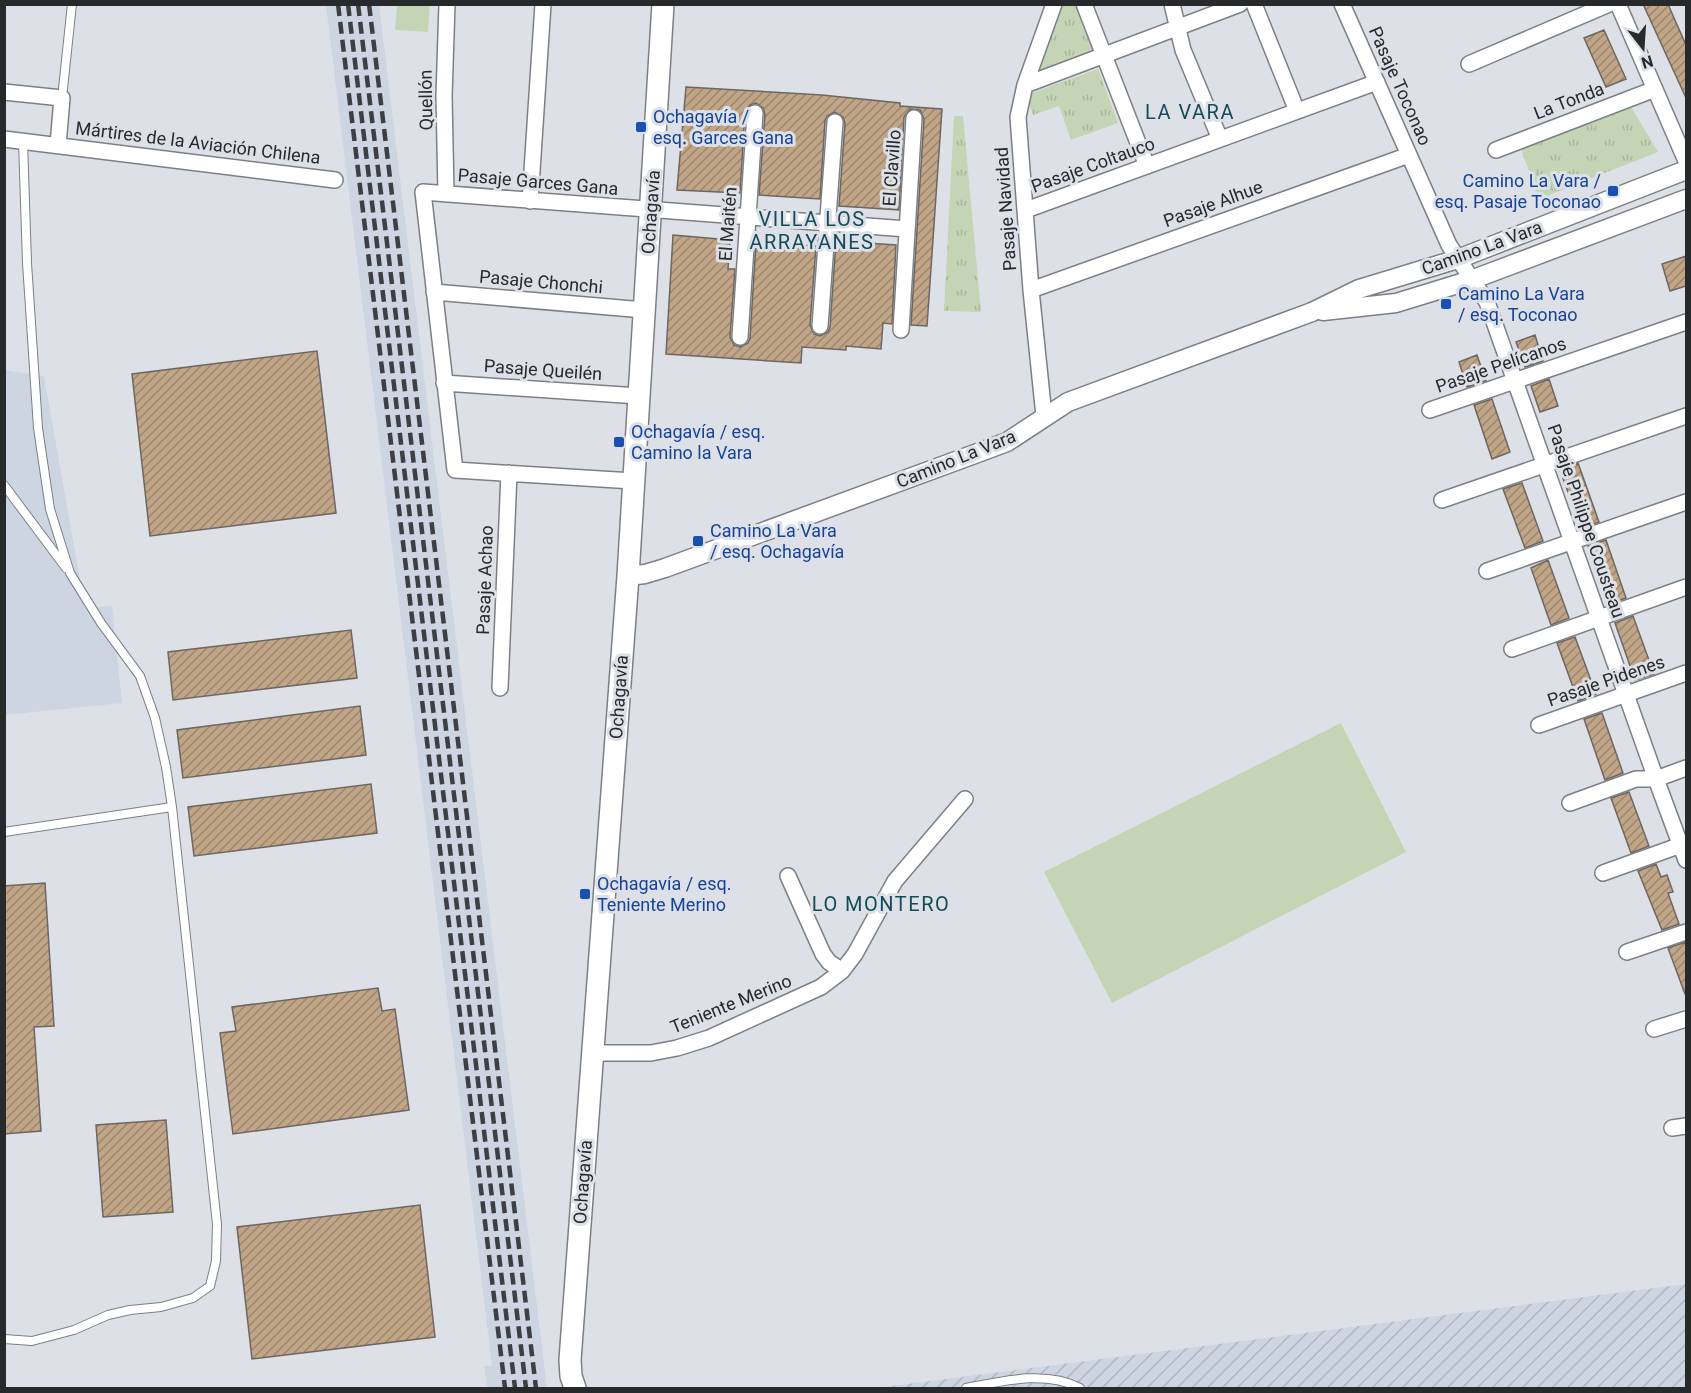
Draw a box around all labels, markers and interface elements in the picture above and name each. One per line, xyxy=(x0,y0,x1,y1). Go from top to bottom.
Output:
north arrow xyxy=(1613,18,1673,78)
street label: Pasaje Toconao xyxy=(1365,23,1436,148)
text: N xyxy=(1639,51,1655,73)
street label: Quellón xyxy=(414,69,437,131)
street label: La Tonda xyxy=(1531,78,1607,124)
district label: LA VARA xyxy=(1145,100,1235,124)
place label: Ochagavía / esq. Garces Gana xyxy=(653,106,794,148)
street label: Mártires de la Aviación Chilena xyxy=(74,117,322,168)
marker: Ochagavía / esq. Garces Gana xyxy=(634,120,648,134)
street label: El Clavillo xyxy=(878,129,905,207)
street label: Pasaje Coltauco xyxy=(1028,132,1158,197)
street label: Pasaje Navidad xyxy=(991,146,1020,272)
street label: Pasaje Garces Gana xyxy=(457,164,619,199)
street label: Ochagavía xyxy=(637,169,664,255)
place label: Camino La Vara / esq. Pasaje Toconao xyxy=(1435,170,1601,212)
street label: Pasaje Alhue xyxy=(1160,176,1265,231)
marker: Camino La Vara / esq. Pasaje Toconao xyxy=(1606,184,1620,198)
street label: El Maitén xyxy=(714,186,741,262)
district label: VILLA LOS ARRAYANES xyxy=(750,207,874,254)
street label: Camino La Vara xyxy=(1419,216,1545,279)
street label: Pasaje Chonchi xyxy=(478,266,604,297)
place label: Camino La Vara / esq. Toconao xyxy=(1458,283,1585,325)
marker: Camino La Vara / esq. Toconao xyxy=(1439,297,1453,311)
street label: Pasaje Pelícanos xyxy=(1433,332,1569,397)
street label: Pasaje Queilén xyxy=(483,355,603,384)
place label: Ochagavía / esq. Camino la Vara xyxy=(631,421,765,463)
street label: Pasaje Philippe Cousteau xyxy=(1543,421,1630,620)
street label: Camino La Vara xyxy=(893,425,1018,492)
marker: Ochagavía / esq. Camino la Vara xyxy=(612,435,626,449)
place label: Camino La Vara / esq. Ochagavía xyxy=(710,520,844,562)
street label: Pasaje Achao xyxy=(472,525,497,635)
marker: Camino La Vara / esq. Ochagavía xyxy=(691,534,705,548)
street label: Pasaje Pidenes xyxy=(1544,651,1667,710)
street label: Ochagavía xyxy=(605,654,632,740)
place label: Ochagavía / esq. Teniente Merino xyxy=(597,873,731,915)
marker: Ochagavía / esq. Teniente Merino xyxy=(578,887,592,901)
district label: LO MONTERO xyxy=(812,892,950,916)
street label: Teniente Merino xyxy=(667,970,795,1037)
street label: Ochagavía xyxy=(569,1139,596,1225)

